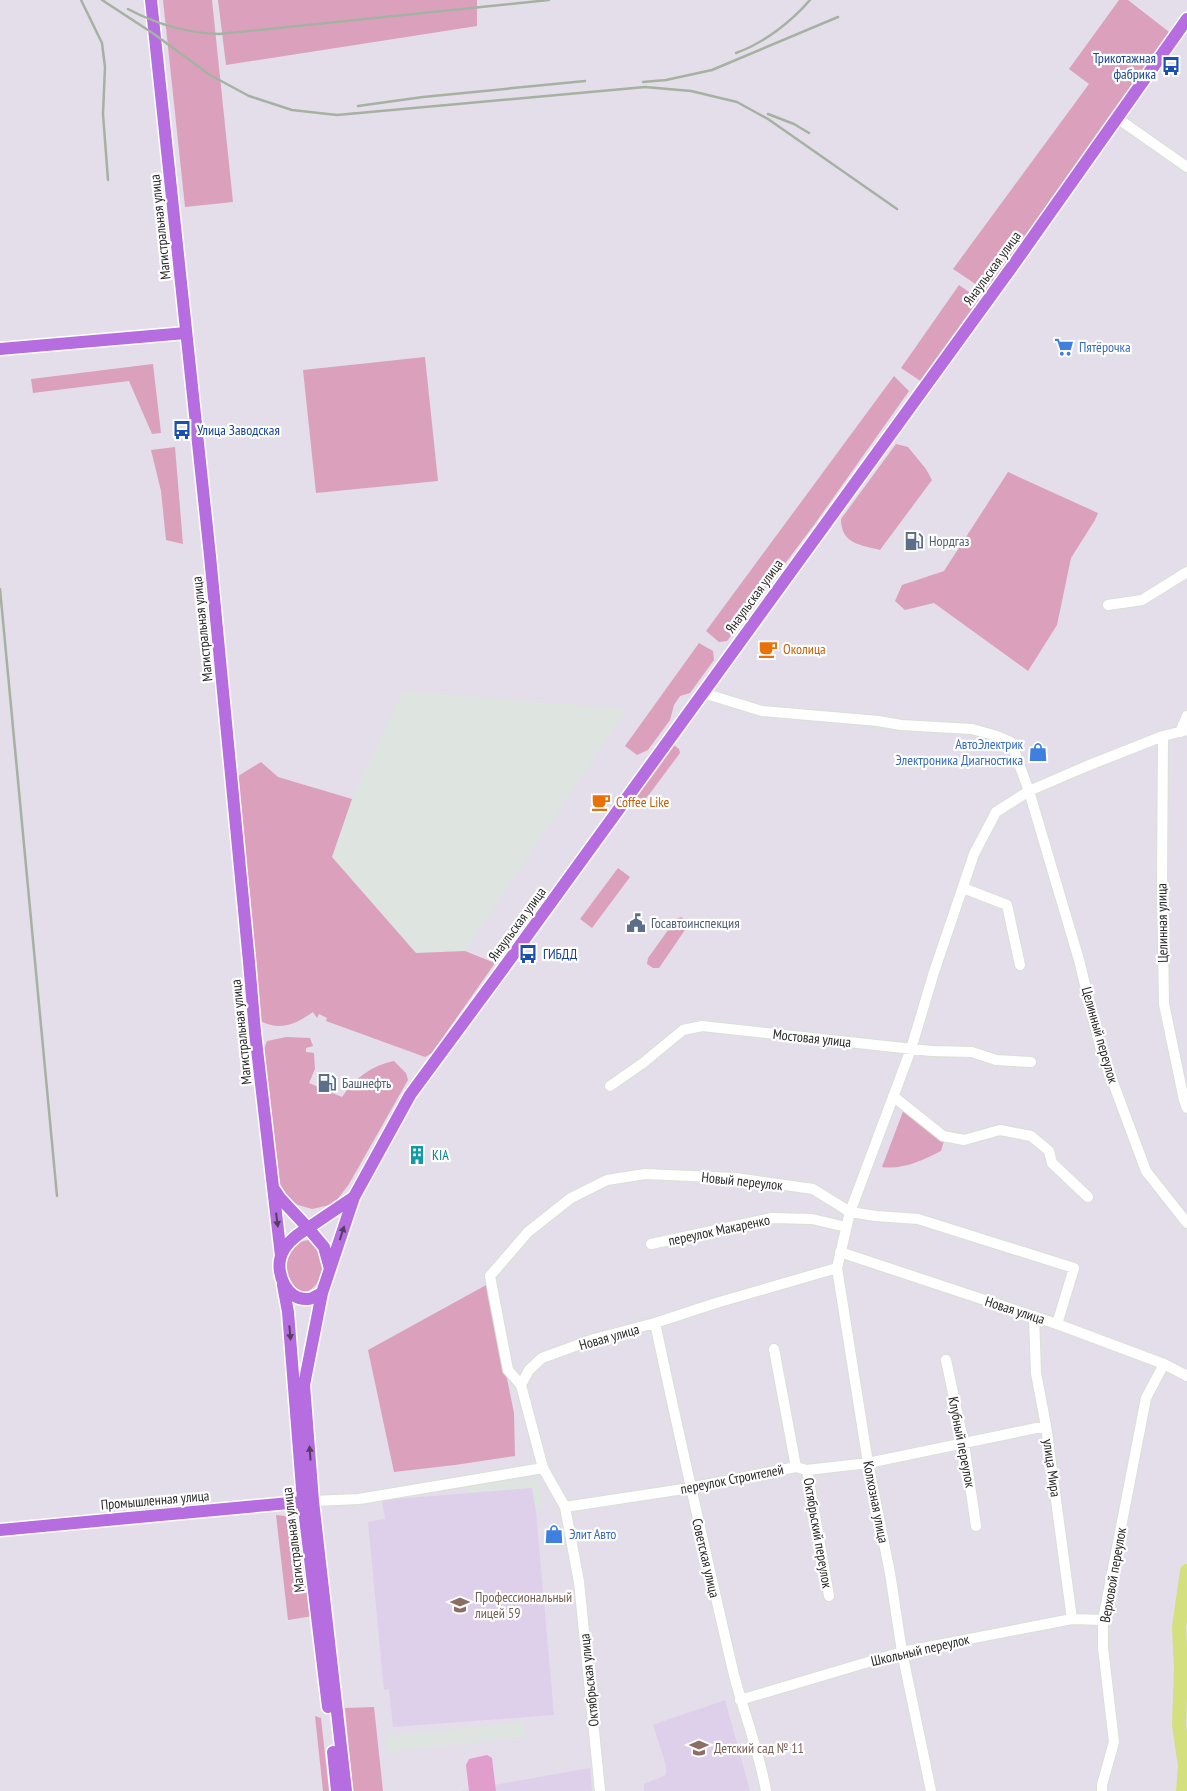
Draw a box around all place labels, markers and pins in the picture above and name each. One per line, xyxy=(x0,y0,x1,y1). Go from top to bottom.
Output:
place label: Трикотажная фабрика xyxy=(1093,49,1156,83)
bus stop icon: Трикотажная фабрика xyxy=(1160,55,1182,77)
supermarket icon: Пятёрочка xyxy=(1053,336,1075,358)
place label: Пятёрочка xyxy=(1079,338,1131,356)
bus stop icon: Улица Заводская xyxy=(171,419,193,441)
place label: Улица Заводская xyxy=(197,421,280,439)
fuel station icon: Нордгаз xyxy=(903,530,925,552)
place label: Нордгаз xyxy=(929,532,970,550)
cafe icon: Околица xyxy=(757,638,779,660)
place label: Околица xyxy=(783,640,826,658)
place label: АвтоЭлектрик Электроника Диагностика xyxy=(895,735,1024,769)
shop icon: АвтоЭлектрик Электроника Диагностика xyxy=(1027,741,1049,763)
cafe icon: Coffee Like xyxy=(590,791,612,813)
place label: Coffee Like xyxy=(616,793,670,811)
public building icon: Госавтоинспекция xyxy=(625,912,647,934)
place label: Госавтоинспекция xyxy=(651,914,740,932)
bus stop icon: ГИБДД xyxy=(517,943,539,965)
place label: ГИБДД xyxy=(543,945,578,963)
fuel station icon: Башнефть xyxy=(316,1072,338,1094)
place label: Башнефть xyxy=(342,1074,391,1092)
building icon: KIA xyxy=(406,1144,428,1166)
place label: KIA xyxy=(432,1146,449,1164)
shop icon: Элит Авто xyxy=(543,1523,565,1545)
place label: Элит Авто xyxy=(569,1525,616,1543)
place label: Профессиональный лицей 59 xyxy=(474,1588,572,1622)
school or university icon: Профессиональный лицей 59 xyxy=(449,1594,471,1616)
school or university icon: Детский сад № 11 xyxy=(688,1737,710,1759)
place label: Детский сад № 11 xyxy=(714,1739,804,1757)

